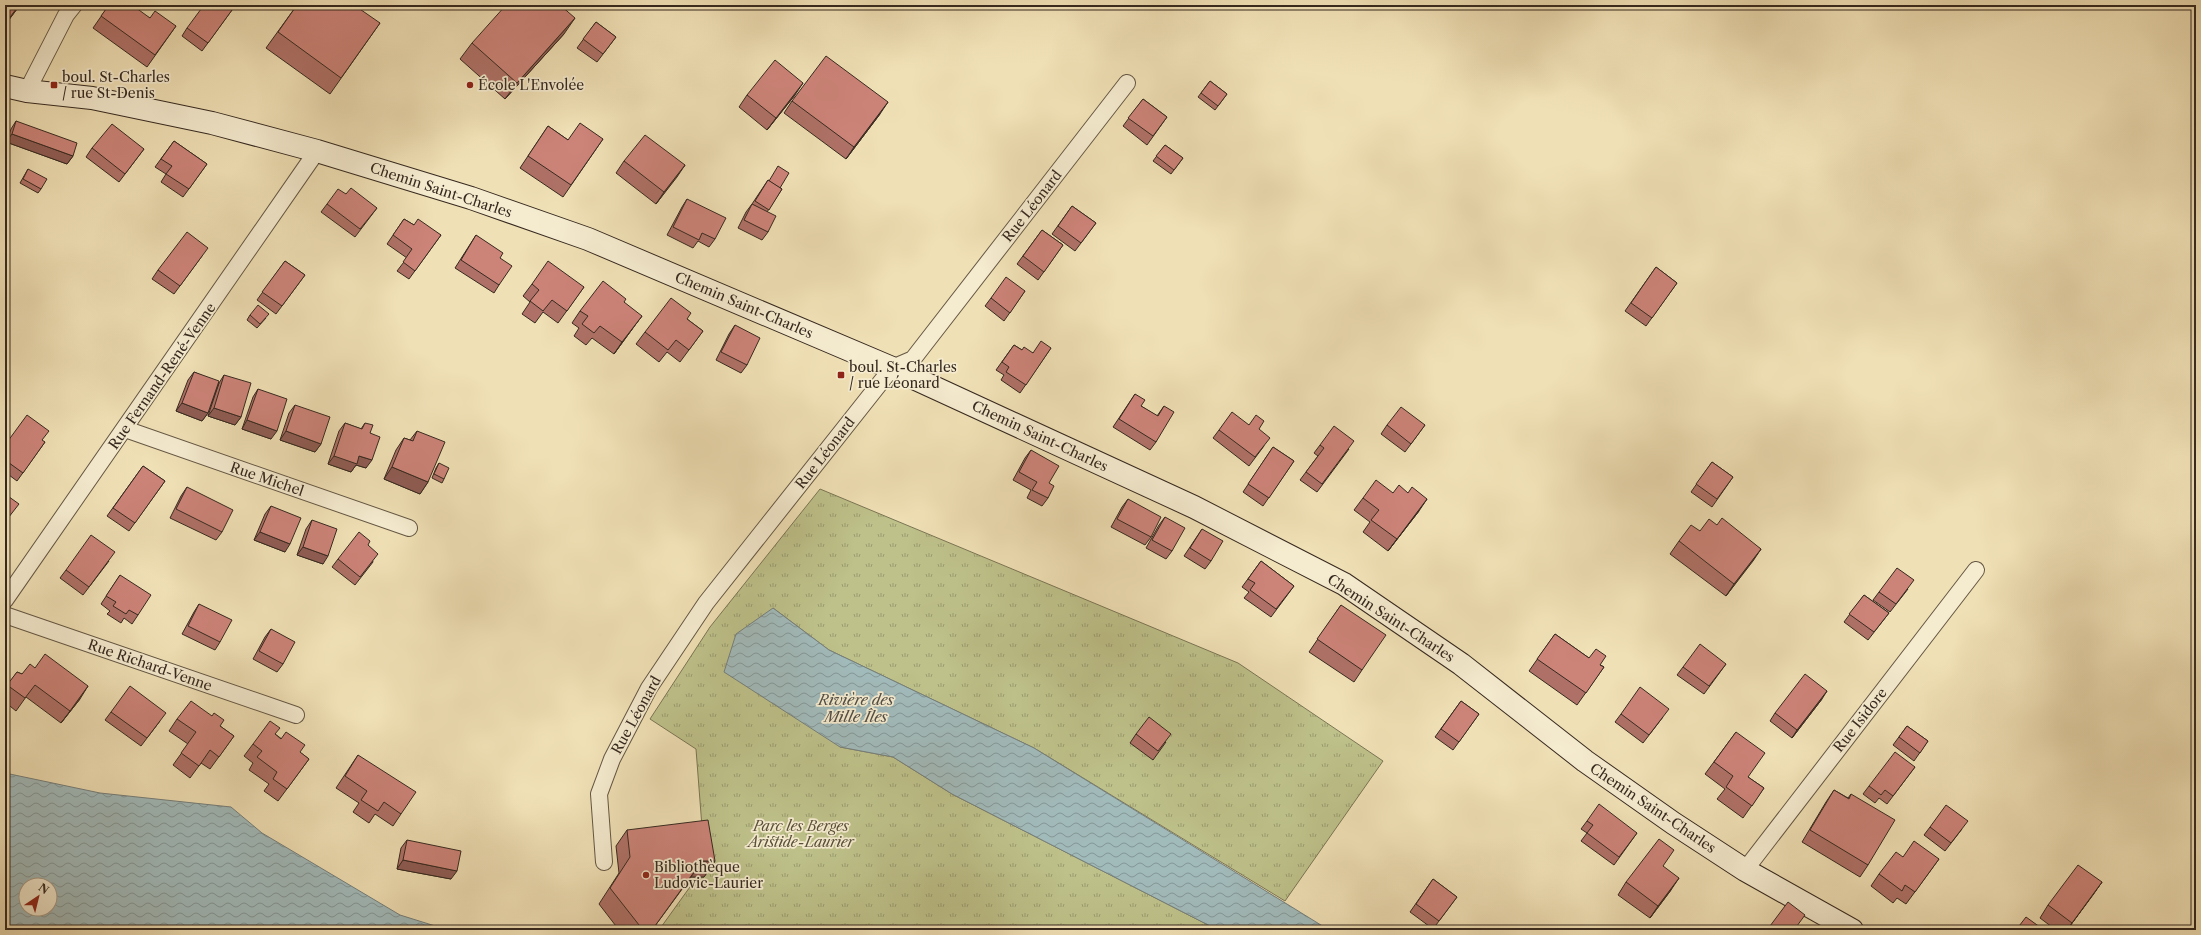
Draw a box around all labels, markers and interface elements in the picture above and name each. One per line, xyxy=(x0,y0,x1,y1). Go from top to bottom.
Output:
place label: boul. St-Charles / rue St-Denis xyxy=(62,68,170,102)
place label: École L'Envolée xyxy=(478,76,584,94)
marker: boul. St-Charles / rue St-Denis xyxy=(49,80,59,90)
marker: École L'Envolée xyxy=(465,80,475,90)
street label: Chemin Saint-Charles xyxy=(368,159,514,221)
street label: Rue Léonard xyxy=(998,166,1066,246)
street label: Chemin Saint-Charles xyxy=(672,268,816,342)
street label: Rue Fernand-René-Venne xyxy=(104,299,220,453)
place label: boul. St-Charles / rue Léonard xyxy=(849,358,957,392)
marker: boul. St-Charles / rue Léonard xyxy=(836,370,846,380)
street label: Chemin Saint-Charles xyxy=(969,397,1111,475)
street label: Rue Léonard xyxy=(791,413,859,493)
street label: Rue Michel xyxy=(228,458,306,500)
street label: Chemin Saint-Charles xyxy=(1324,570,1458,666)
street label: Rue Richard-Venne xyxy=(85,635,215,695)
street label: Rue Léonard xyxy=(607,672,665,757)
street label: Rue Isidore xyxy=(1829,684,1891,756)
water label: Rivière des Mille Îles xyxy=(817,690,894,726)
street label: Chemin Saint-Charles xyxy=(1587,759,1719,857)
park label: Parc les Berges Aristide-Laurier xyxy=(746,817,856,851)
place label: Bibliothèque Ludovic-Laurier xyxy=(654,858,763,892)
marker: Bibliothèque Ludovic-Laurier xyxy=(641,870,651,880)
north arrow xyxy=(18,877,58,917)
text: N xyxy=(36,880,52,898)

